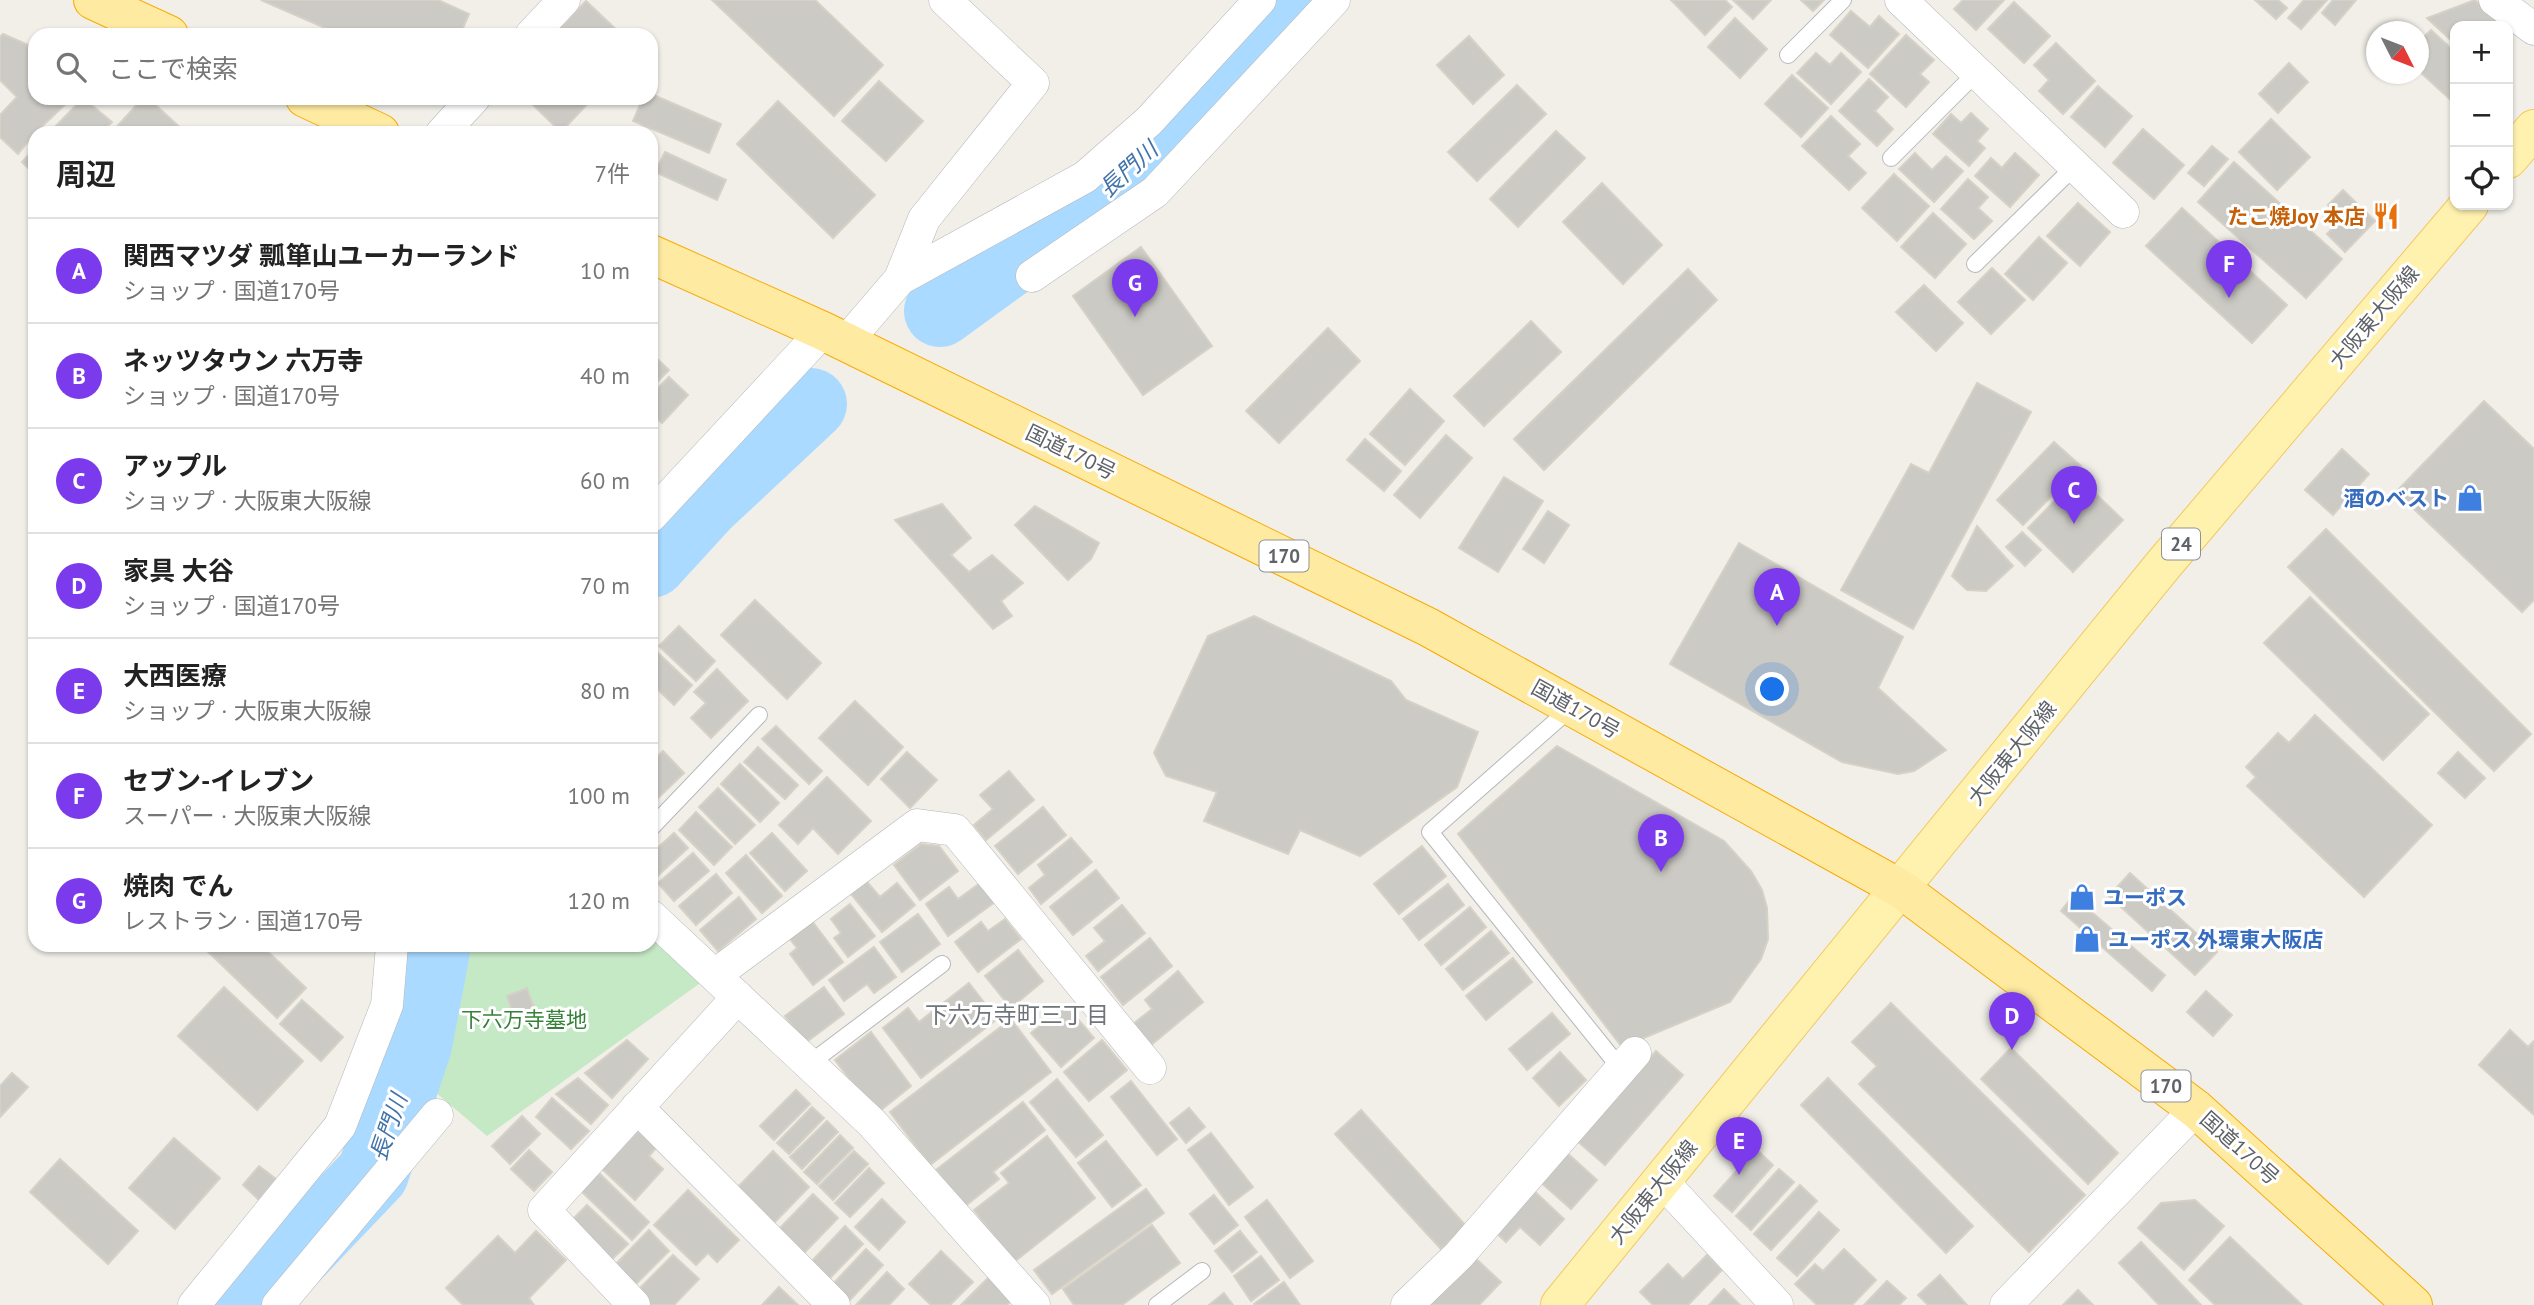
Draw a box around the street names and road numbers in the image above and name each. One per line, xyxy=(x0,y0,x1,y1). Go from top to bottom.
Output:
street label: 大阪東大阪線 xyxy=(2323,260,2425,374)
street label: 国道170号 xyxy=(1021,419,1121,485)
road number: 24 xyxy=(2162,528,2200,559)
road number: 170 xyxy=(1260,540,1308,572)
street label: 国道170号 xyxy=(1527,674,1625,744)
street label: 大阪東大阪線 xyxy=(1962,696,2062,810)
road number: 170 xyxy=(2142,1070,2190,1102)
street label: 国道170号 xyxy=(2195,1105,2285,1191)
street label: 大阪東大阪線 xyxy=(1603,1135,1703,1249)

